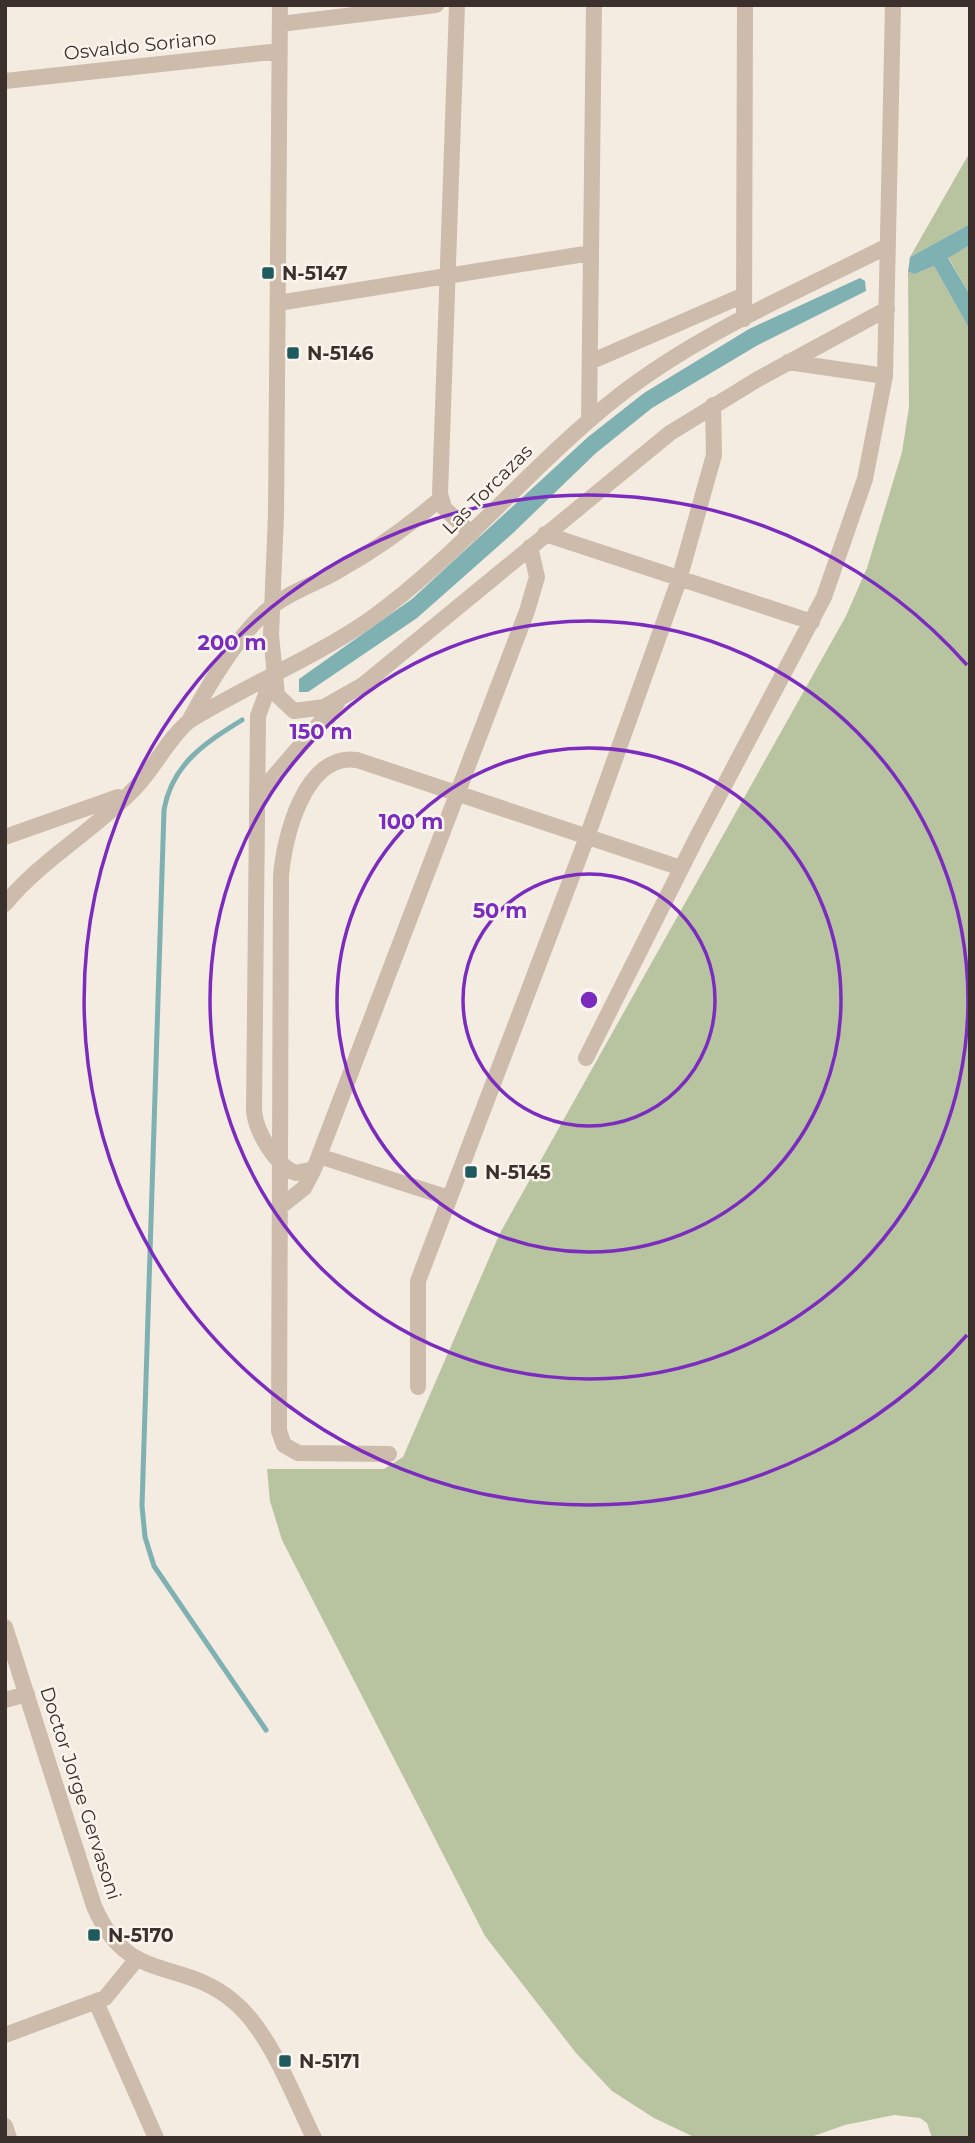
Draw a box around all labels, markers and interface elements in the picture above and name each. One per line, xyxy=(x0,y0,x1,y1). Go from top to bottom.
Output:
street label: Osvaldo Soriano xyxy=(63,26,218,65)
place label: N-5147 xyxy=(282,262,348,285)
marker: N-5147 xyxy=(260,265,276,281)
place label: N-5146 xyxy=(307,342,374,365)
marker: N-5146 xyxy=(285,345,301,361)
street label: Las Torcazas xyxy=(438,440,537,539)
text: 200 m xyxy=(198,630,266,655)
text: 150 m xyxy=(290,719,352,744)
text: 100 m xyxy=(379,809,443,834)
text: 50 m xyxy=(473,898,527,923)
centre of rings xyxy=(577,988,601,1012)
place label: N-5145 xyxy=(485,1161,551,1184)
marker: N-5145 xyxy=(463,1164,479,1180)
street label: Doctor Jorge Gervasoni xyxy=(35,1684,126,1903)
place label: N-5170 xyxy=(108,1924,174,1947)
marker: N-5170 xyxy=(86,1927,102,1943)
place label: N-5171 xyxy=(299,2050,360,2073)
marker: N-5171 xyxy=(277,2053,293,2069)

